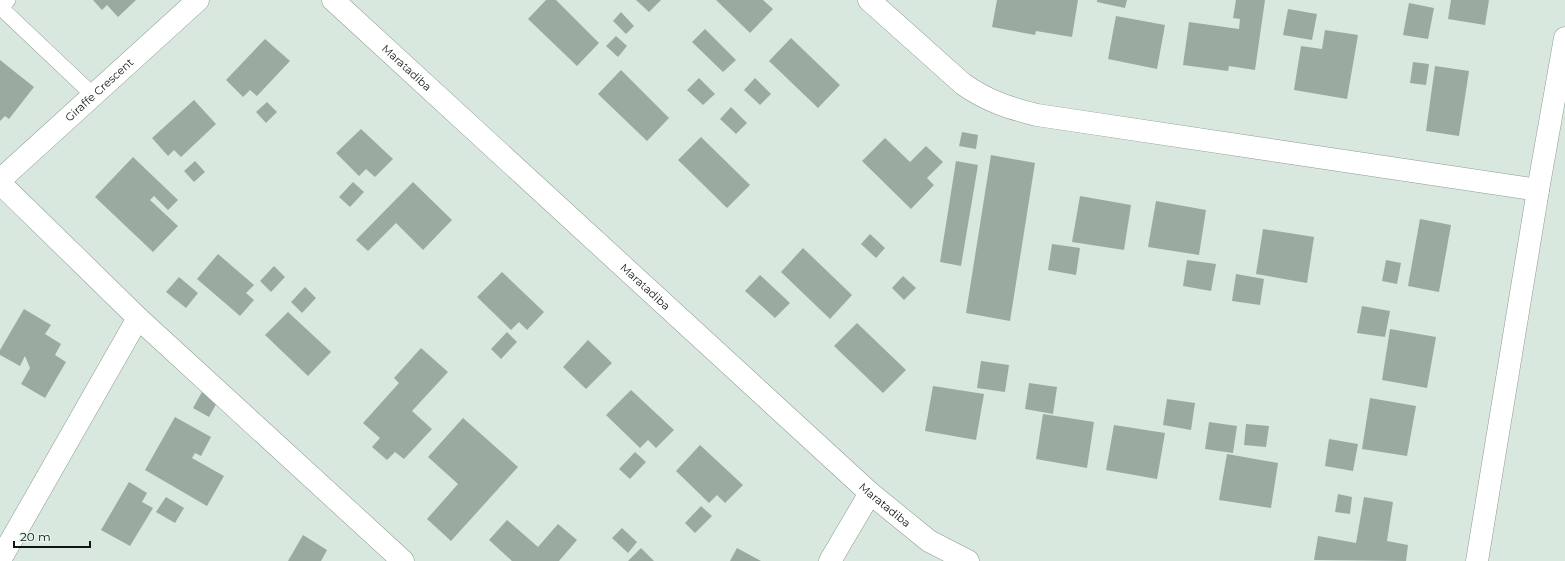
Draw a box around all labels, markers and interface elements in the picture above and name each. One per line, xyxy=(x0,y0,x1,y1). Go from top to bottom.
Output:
street label: Maratadiba xyxy=(379,41,434,94)
street label: Giraffe Crescent xyxy=(62,55,137,125)
street label: Maratadiba xyxy=(618,260,673,313)
street label: Maratadiba xyxy=(856,480,913,530)
scale bar xyxy=(14,523,90,549)
text: 20 m xyxy=(20,529,51,544)

